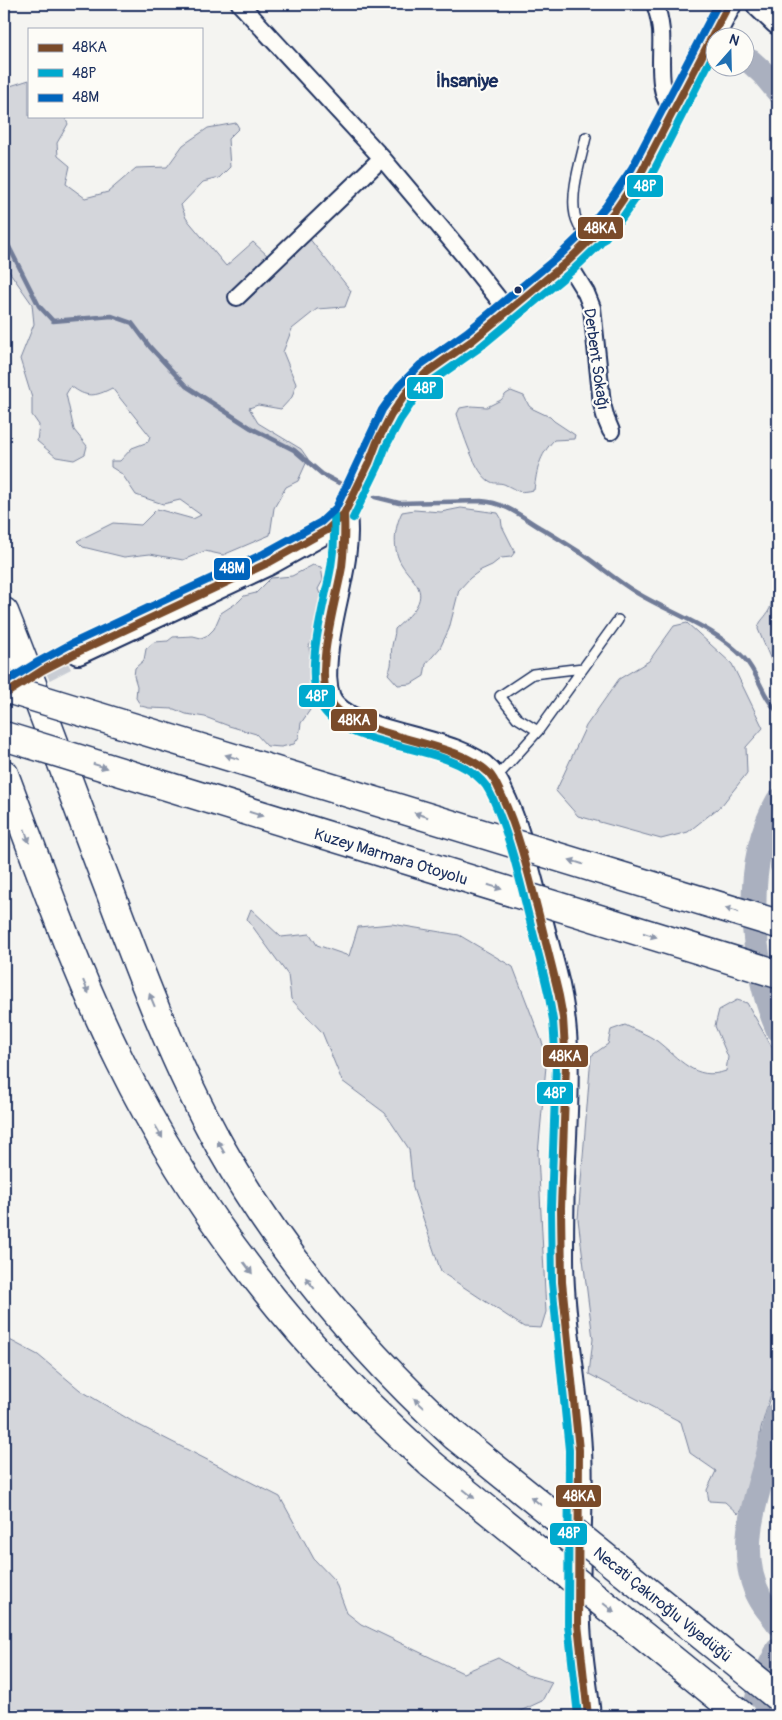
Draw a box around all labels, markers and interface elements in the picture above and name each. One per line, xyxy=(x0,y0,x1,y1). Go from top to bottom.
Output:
legend xyxy=(28,28,202,118)
north arrow xyxy=(704,28,754,78)
text: N xyxy=(727,31,742,50)
text: 48KA xyxy=(72,38,107,57)
text: 48P xyxy=(72,64,97,83)
district label: İhsaniye xyxy=(436,69,499,93)
text: 48M xyxy=(72,88,99,107)
line badge: 48P xyxy=(626,174,664,198)
text: 48P xyxy=(634,178,657,195)
line badge: 48KA xyxy=(577,216,624,240)
text: 48KA xyxy=(584,220,616,237)
unlabelled marker xyxy=(513,285,523,295)
street label: Derbent Sokağı xyxy=(579,307,613,411)
line badge: 48P xyxy=(406,376,444,400)
text: 48P xyxy=(414,380,437,397)
line badge: 48M xyxy=(213,557,251,581)
text: 48M xyxy=(219,560,245,577)
line badge: 48P xyxy=(298,684,336,708)
text: 48P xyxy=(306,688,329,705)
line badge: 48KA xyxy=(330,708,378,732)
text: 48KA xyxy=(338,712,370,729)
one-way arrow xyxy=(224,753,239,761)
one-way arrow xyxy=(93,763,108,771)
one-way arrow xyxy=(413,810,428,818)
one-way arrow xyxy=(248,811,263,819)
street label: Kuzey Marmara Otoyolu xyxy=(311,824,470,890)
one-way arrow xyxy=(23,829,31,844)
one-way arrow xyxy=(569,858,584,866)
one-way arrow xyxy=(487,884,502,892)
one-way arrow xyxy=(724,905,739,913)
one-way arrow xyxy=(643,931,658,939)
one-way arrow xyxy=(83,980,91,994)
one-way arrow xyxy=(147,993,155,1007)
line badge: 48KA xyxy=(542,1044,589,1068)
text: 48KA xyxy=(549,1048,581,1065)
line badge: 48P xyxy=(536,1081,574,1105)
text: 48P xyxy=(544,1085,567,1102)
one-way arrow xyxy=(154,1126,163,1139)
one-way arrow xyxy=(217,1140,225,1154)
one-way arrow xyxy=(243,1261,254,1274)
one-way arrow xyxy=(305,1276,316,1289)
one-way arrow xyxy=(413,1397,425,1409)
line badge: 48KA xyxy=(555,1484,602,1508)
text: 48KA xyxy=(563,1488,595,1505)
one-way arrow xyxy=(462,1489,475,1500)
one-way arrow xyxy=(530,1496,543,1507)
line badge: 48P xyxy=(549,1522,588,1546)
text: 48P xyxy=(558,1525,581,1542)
street label: Necati Çakıroğlu Viyadüğü xyxy=(589,1543,736,1667)
one-way arrow xyxy=(602,1602,615,1613)

